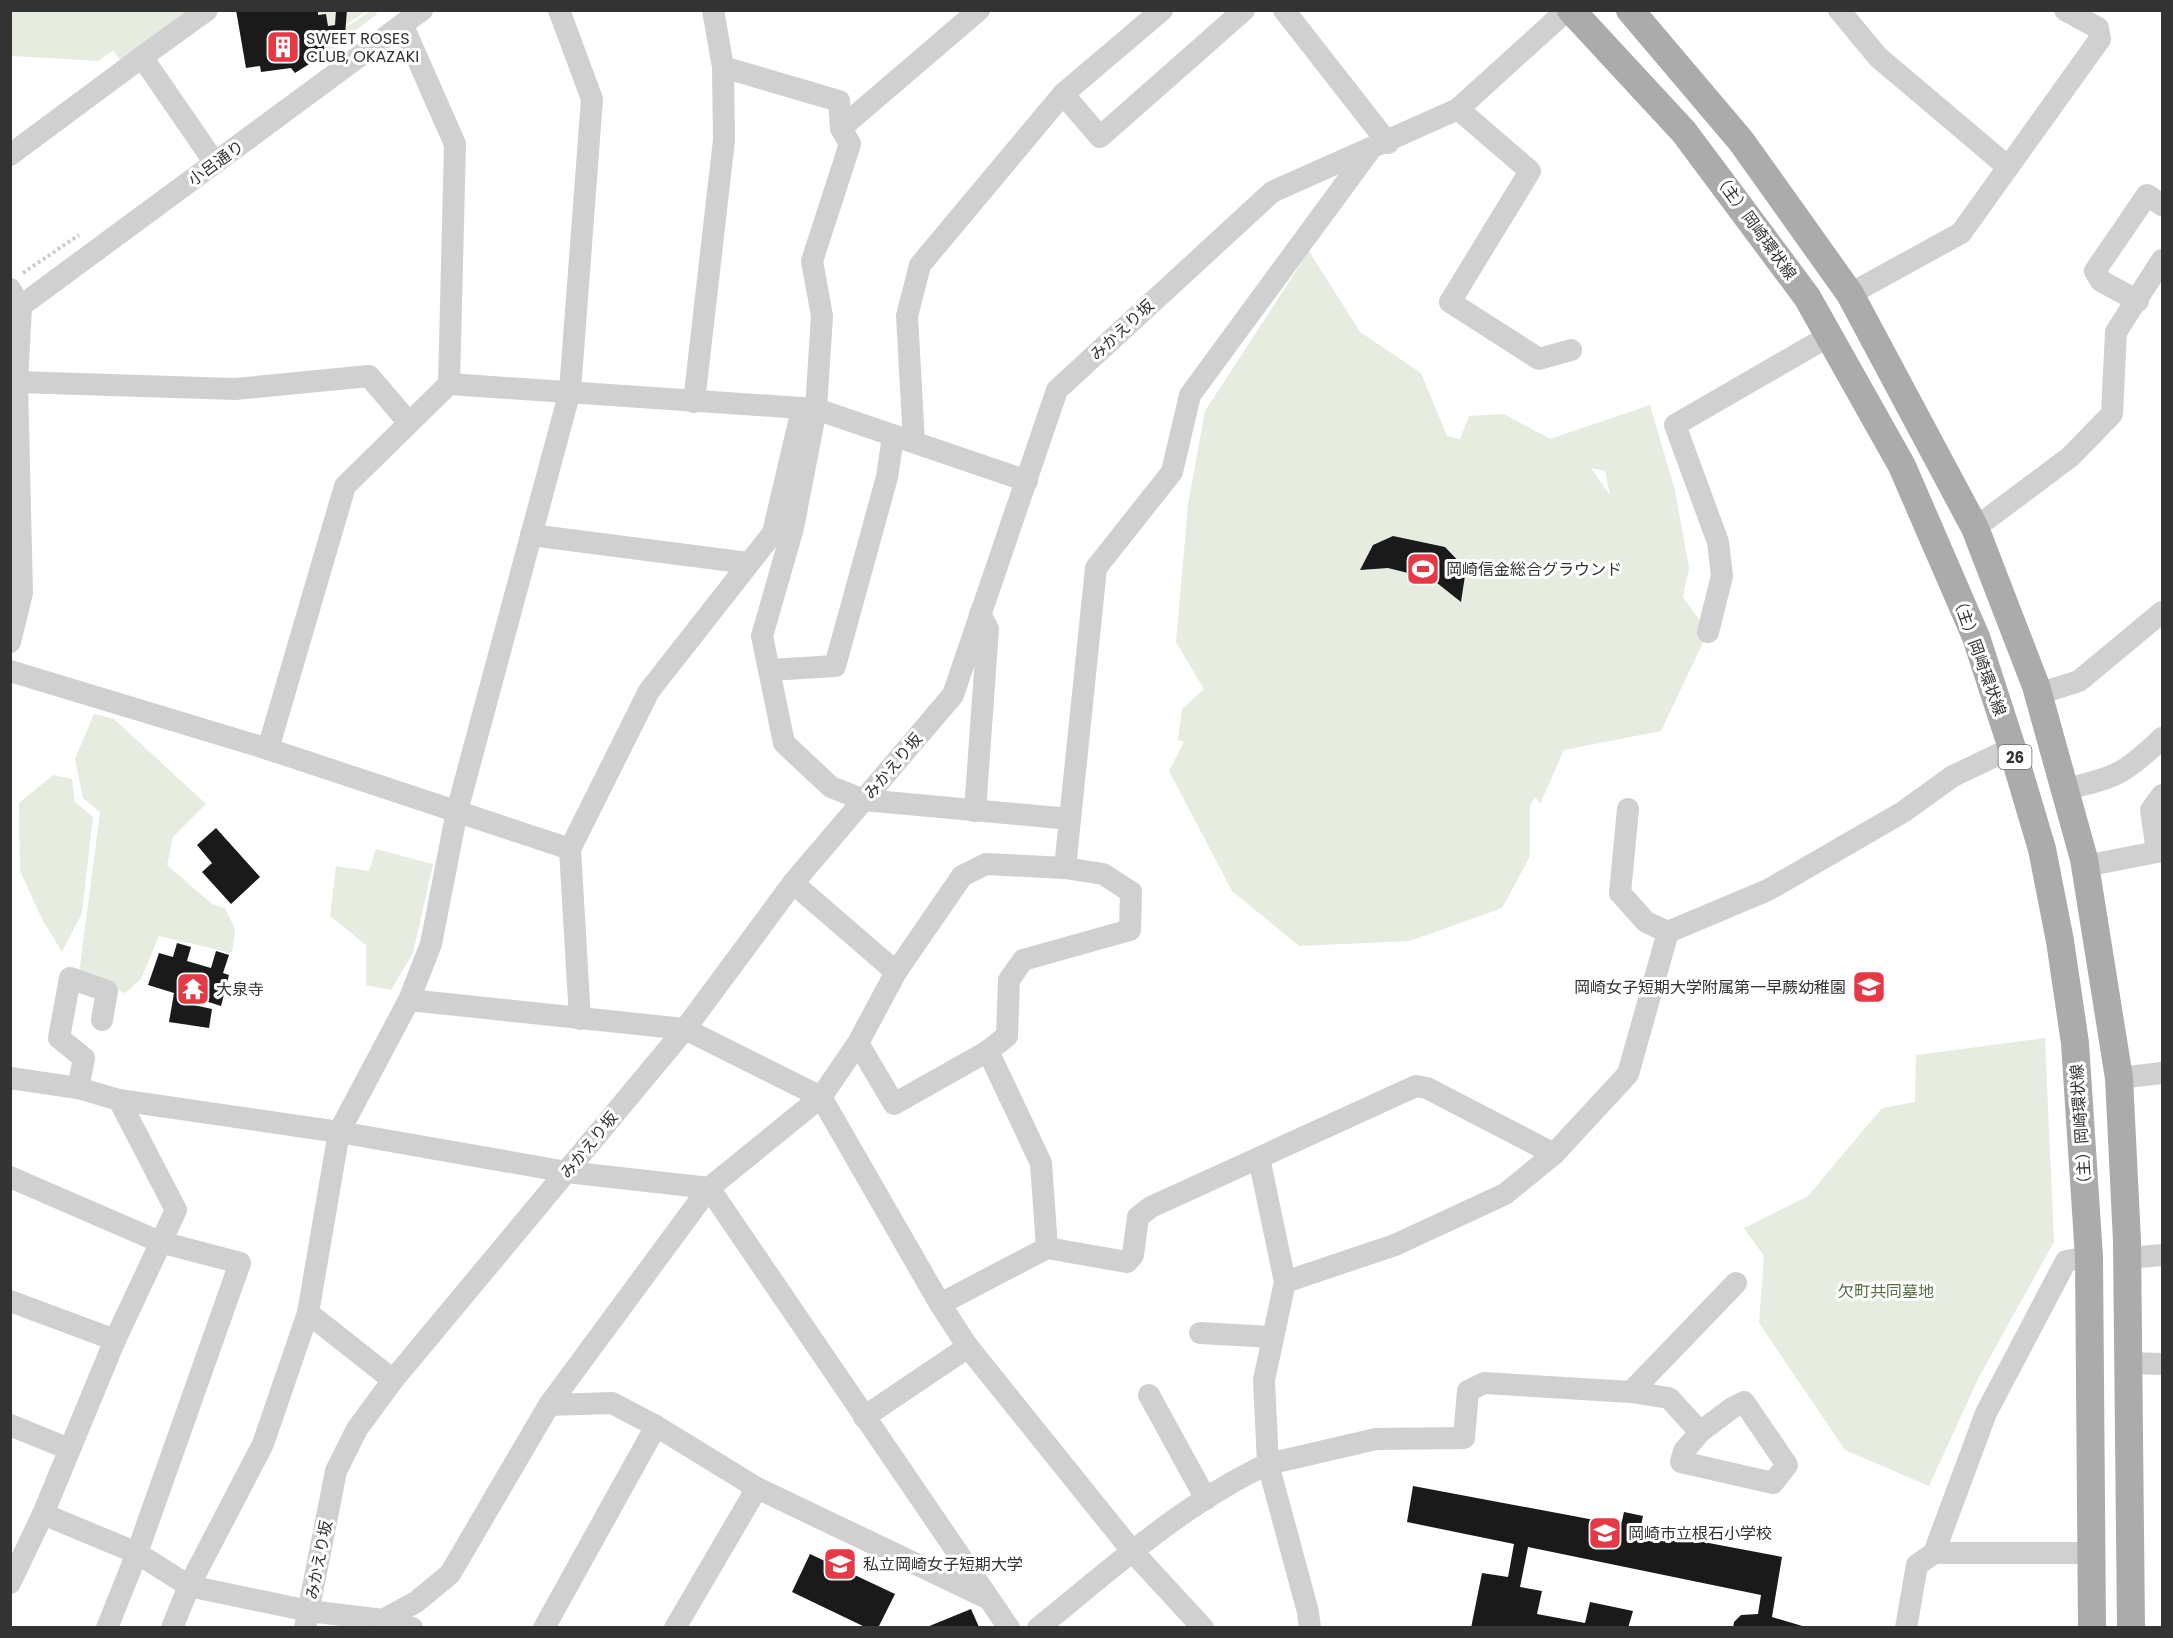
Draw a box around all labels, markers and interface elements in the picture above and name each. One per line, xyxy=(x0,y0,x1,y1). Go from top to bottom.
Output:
place label: SWEET ROSES CLUB, OKAZAKI xyxy=(306,27,419,68)
building icon: SWEET ROSES CLUB, OKAZAKI xyxy=(265,29,301,65)
street label: 小呂通り xyxy=(183,135,249,191)
street label: （主）岡崎環状線 xyxy=(1708,167,1802,285)
street label: みかえり坂 xyxy=(1085,294,1159,366)
sports icon: 岡崎信金総合グラウンド xyxy=(1405,551,1441,587)
place label: 岡崎信金総合グラウンド xyxy=(1446,558,1622,581)
street label: （主）岡崎環状線 xyxy=(1946,591,2012,719)
street label: みかえり坂 xyxy=(858,728,928,804)
road number: 26 xyxy=(1998,745,2032,769)
school or university icon: 岡崎女子短期大学附属第一早蕨幼稚園 xyxy=(1851,969,1887,1005)
temple icon: 大泉寺 xyxy=(175,971,211,1007)
place label: 岡崎女子短期大学附属第一早蕨幼稚園 xyxy=(1574,976,1846,999)
place label: 大泉寺 xyxy=(216,978,264,1001)
street label: （主）岡崎環状線 xyxy=(2065,1063,2097,1193)
street label: みかえり坂 xyxy=(555,1107,623,1183)
park label: 欠町共同墓地 xyxy=(1838,1280,1934,1303)
school or university icon: 岡崎市立根石小学校 xyxy=(1587,1515,1623,1551)
street label: みかえり坂 xyxy=(300,1519,338,1601)
place label: 岡崎市立根石小学校 xyxy=(1628,1522,1772,1545)
school or university icon: 私立岡崎女子短期大学 xyxy=(822,1546,858,1582)
place label: 私立岡崎女子短期大学 xyxy=(863,1553,1023,1576)

